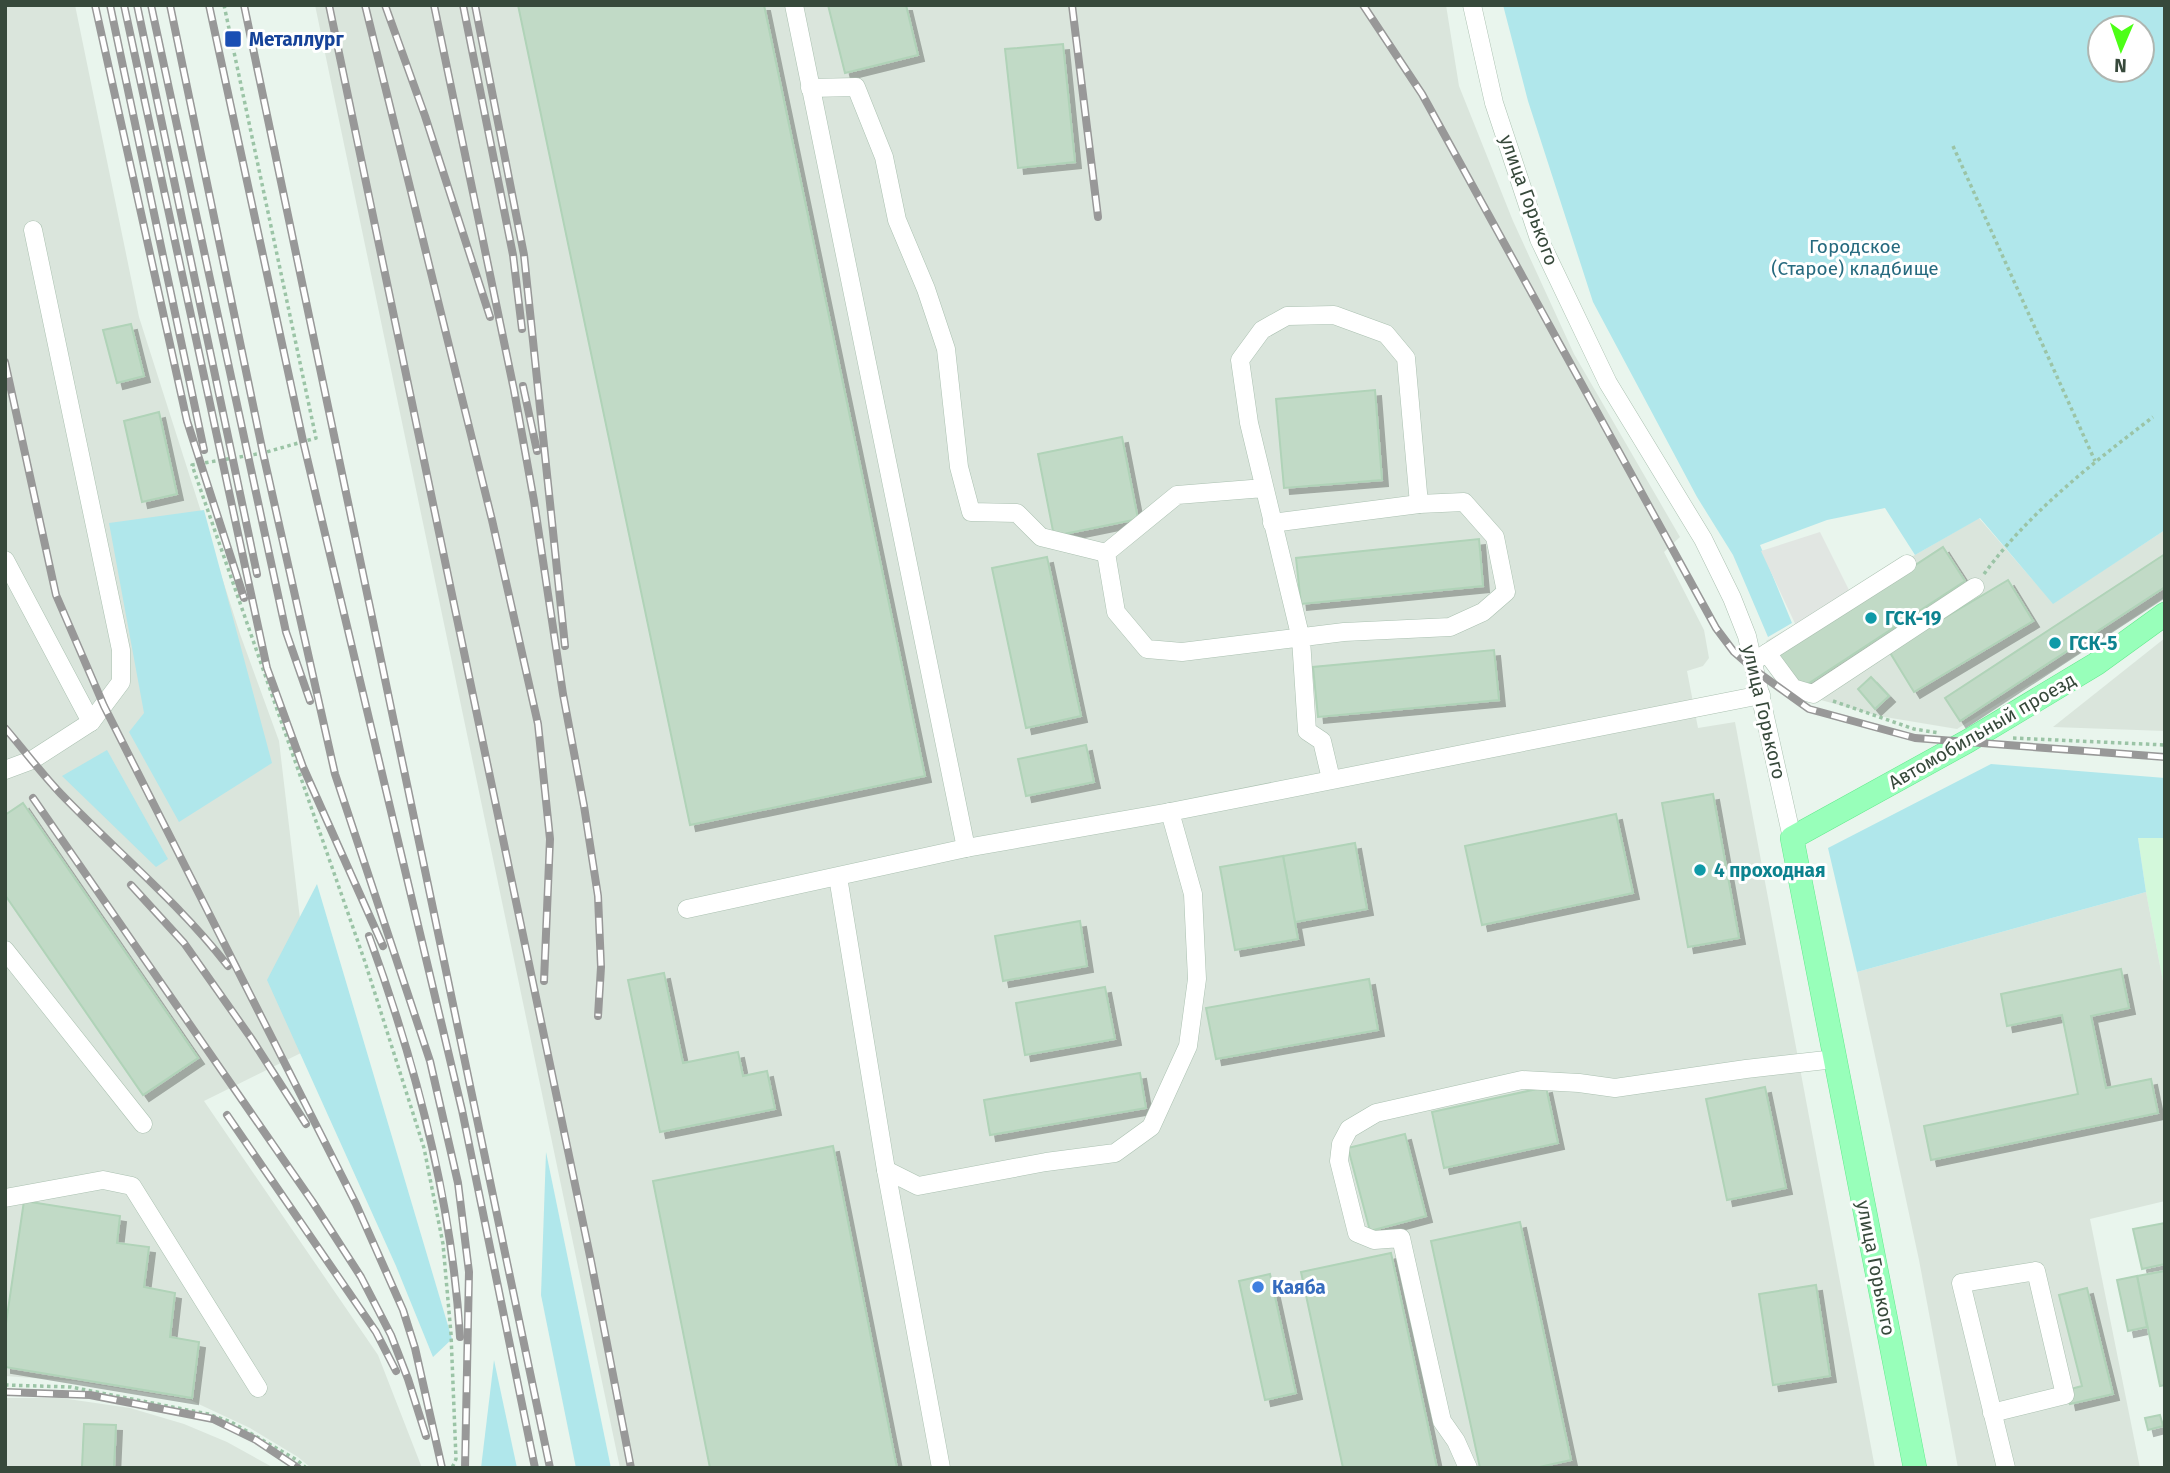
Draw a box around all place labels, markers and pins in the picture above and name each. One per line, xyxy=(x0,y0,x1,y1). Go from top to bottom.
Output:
place label: Металлург xyxy=(249,28,344,51)
marker: Металлург xyxy=(223,29,243,49)
place label: ГСК-19 xyxy=(1885,607,1942,630)
marker: ГСК-19 xyxy=(1863,610,1879,626)
place label: ГСК-5 xyxy=(2069,632,2117,655)
marker: ГСК-5 xyxy=(2047,635,2063,651)
place label: 4 проходная xyxy=(1714,859,1826,882)
marker: 4 проходная xyxy=(1692,862,1708,878)
place label: Каяба xyxy=(1272,1276,1326,1299)
marker: Каяба xyxy=(1250,1279,1266,1295)

